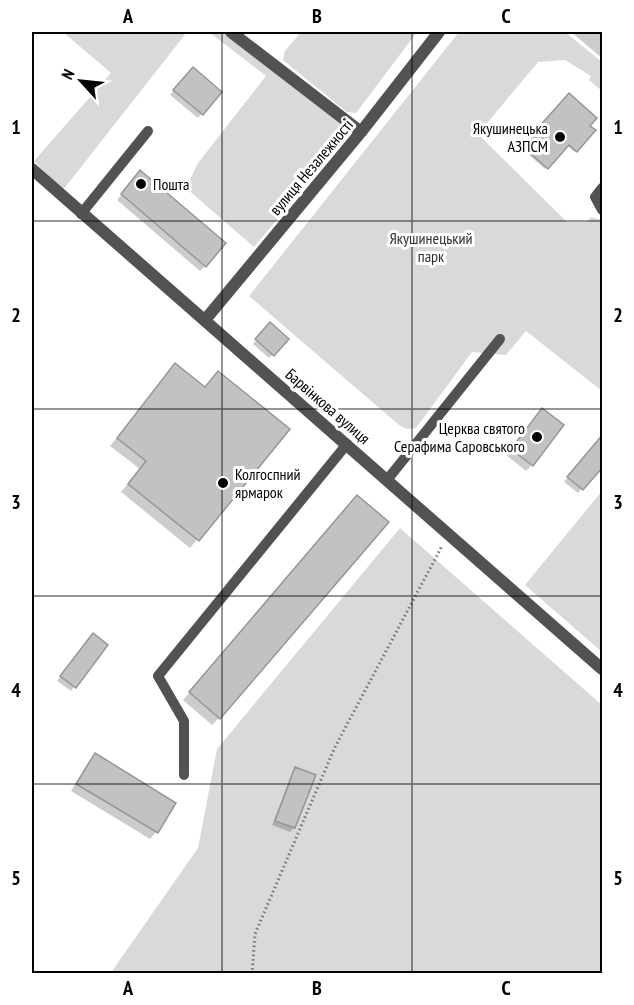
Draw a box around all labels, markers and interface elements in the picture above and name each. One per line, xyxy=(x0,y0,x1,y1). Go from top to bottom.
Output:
text: A xyxy=(122,3,134,29)
text: B xyxy=(312,3,322,29)
text: C xyxy=(501,3,511,29)
north arrow xyxy=(51,51,111,111)
text: N xyxy=(57,66,79,83)
text: 1 xyxy=(11,114,21,140)
text: 1 xyxy=(613,114,623,140)
street label: вулиця Незалежності xyxy=(265,115,357,219)
place label: Якушинецька АЗПСМ xyxy=(473,118,548,156)
marker: Якушинецька АЗПСМ xyxy=(553,130,567,144)
place label: Пошта xyxy=(153,174,189,194)
marker: Пошта xyxy=(134,177,148,191)
park label: Якушинецький парк xyxy=(389,228,473,266)
text: 2 xyxy=(11,302,21,328)
text: 2 xyxy=(613,302,623,328)
street label: Барвінкова вулиця xyxy=(282,364,374,448)
place label: Церква святого Серафима Саровського xyxy=(394,418,525,456)
marker: Церква святого Серафима Саровського xyxy=(530,430,544,444)
place label: Колгоспний ярмарок xyxy=(235,464,301,502)
marker: Колгоспний ярмарок xyxy=(216,476,230,490)
text: 3 xyxy=(11,489,21,515)
text: 3 xyxy=(613,489,623,515)
text: 4 xyxy=(11,677,21,703)
text: 4 xyxy=(613,677,623,703)
text: 5 xyxy=(11,865,21,891)
text: 5 xyxy=(613,865,623,891)
text: A xyxy=(122,975,134,1001)
text: B xyxy=(312,975,322,1001)
text: C xyxy=(501,975,511,1001)

